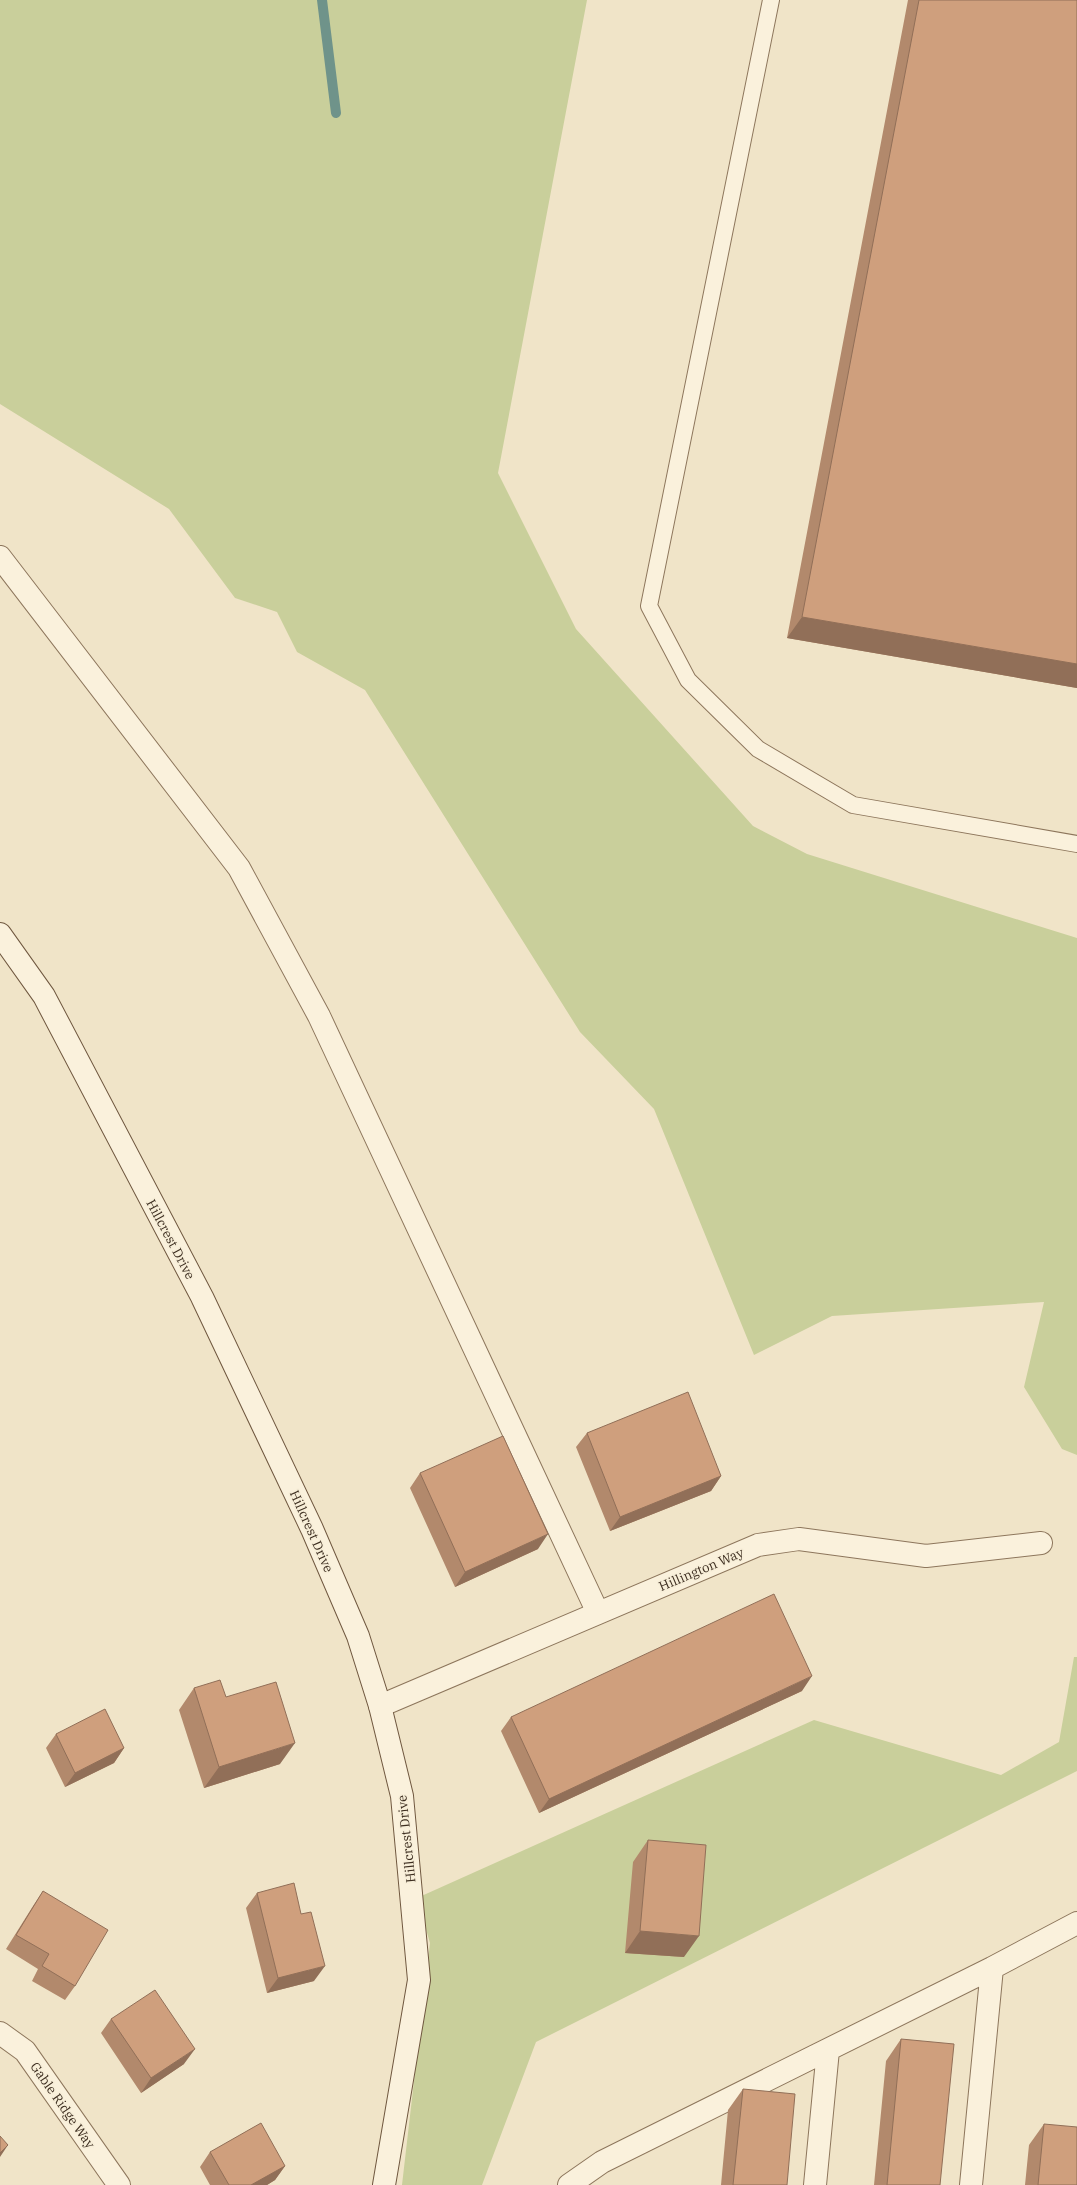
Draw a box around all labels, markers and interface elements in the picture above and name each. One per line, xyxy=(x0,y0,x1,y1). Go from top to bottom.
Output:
street label: Hillcrest Drive xyxy=(142,1196,199,1282)
street label: Hillcrest Drive xyxy=(286,1487,337,1575)
street label: Hillington Way xyxy=(656,1544,746,1595)
street label: Hillcrest Drive xyxy=(393,1794,420,1884)
street label: Gable Ridge Way xyxy=(27,2059,99,2152)

